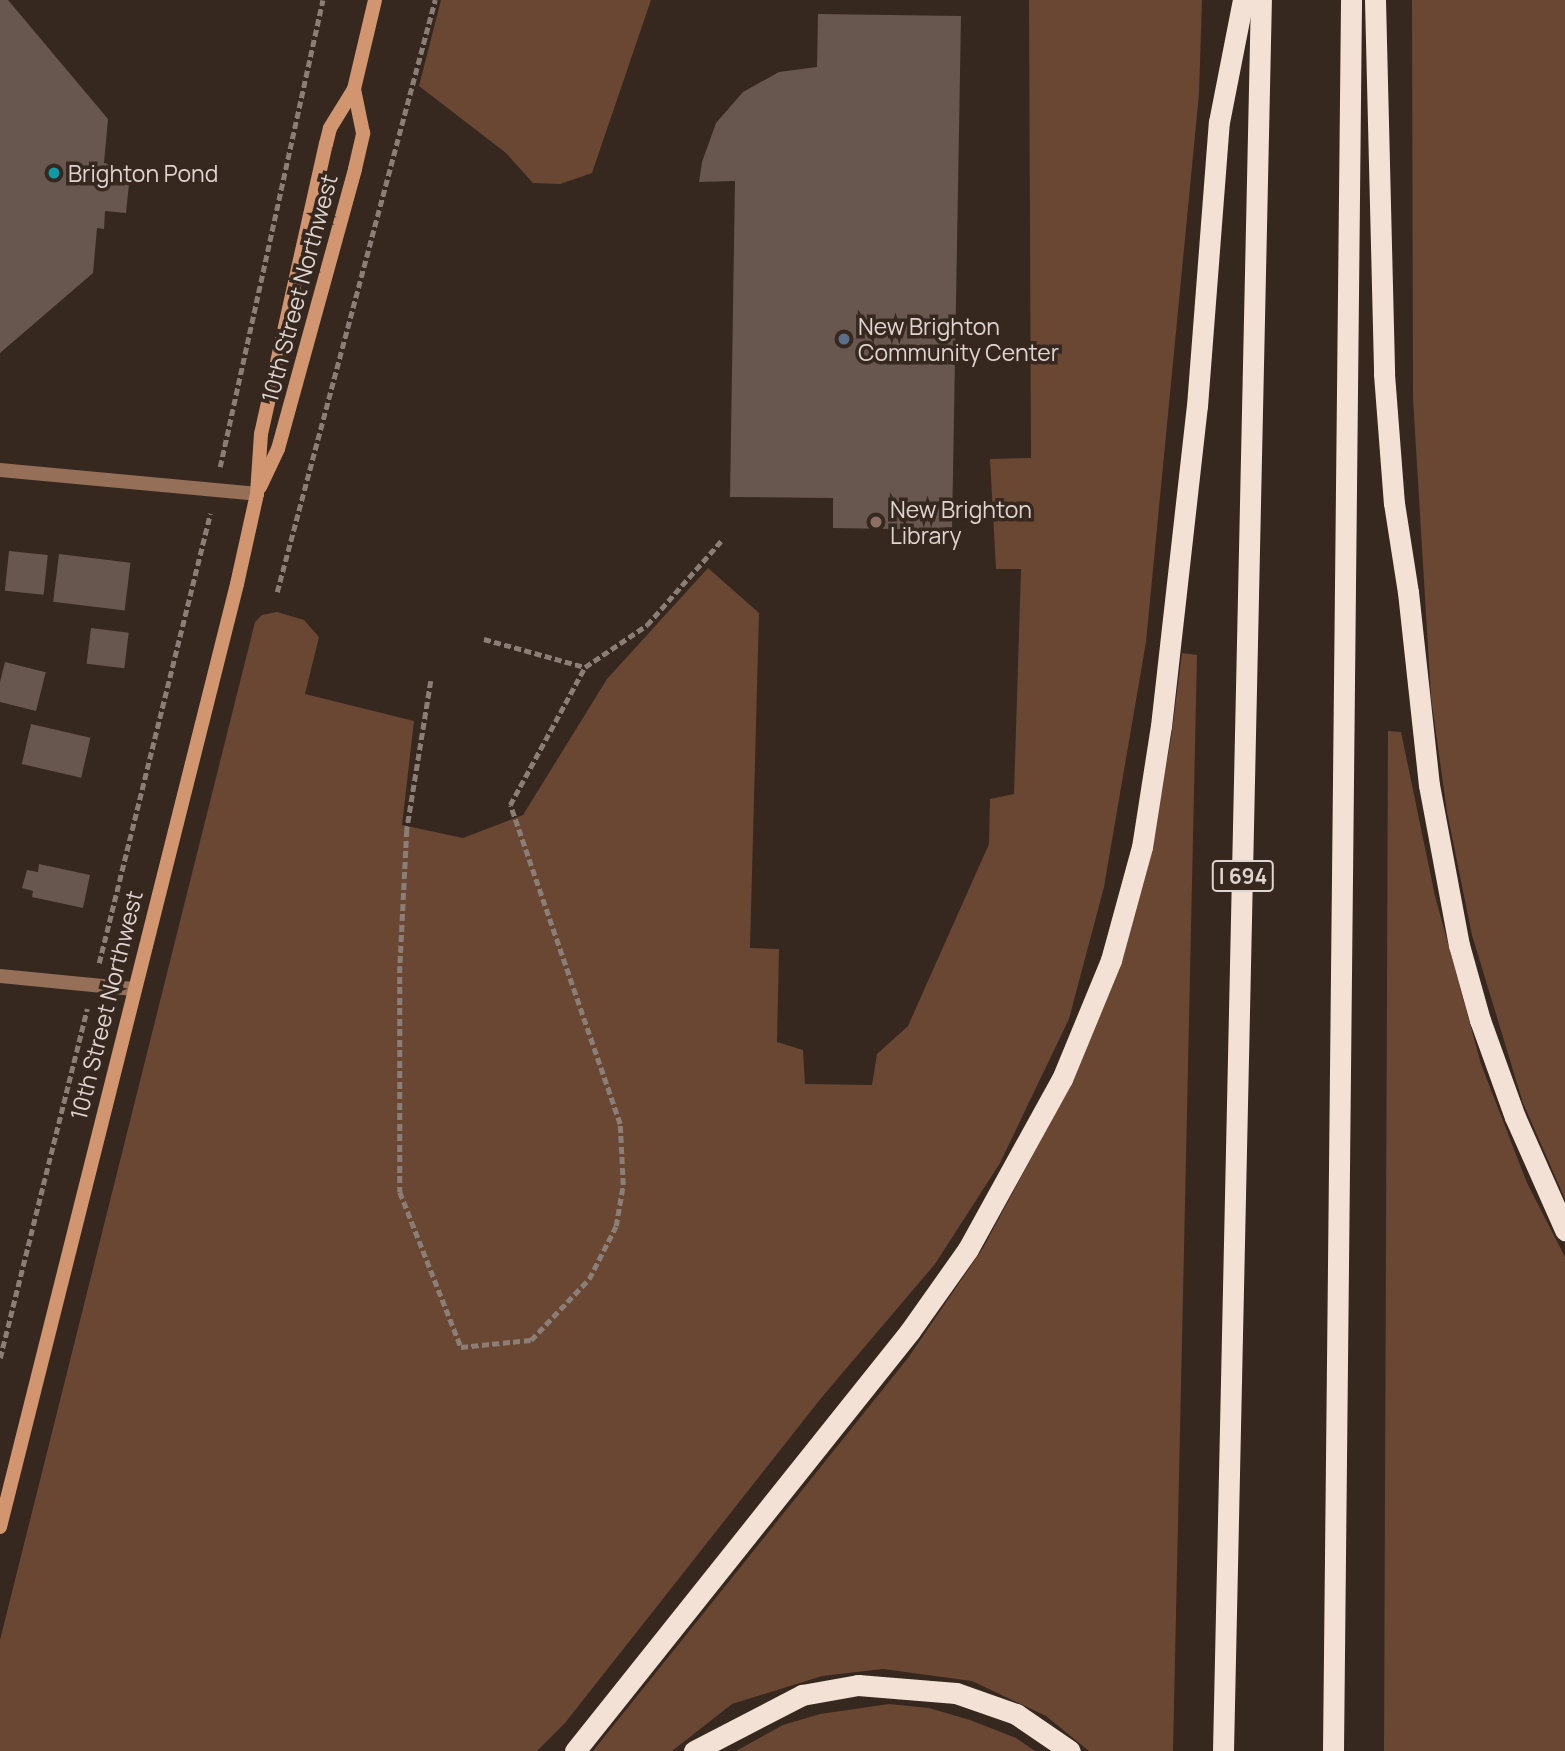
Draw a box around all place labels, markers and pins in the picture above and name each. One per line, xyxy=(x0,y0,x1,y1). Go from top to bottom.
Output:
place label: Brighton Pond xyxy=(68,159,218,187)
marker: Brighton Pond xyxy=(46,165,62,181)
place label: New Brighton Community Center xyxy=(858,312,1059,366)
marker: New Brighton Community Center xyxy=(836,331,852,347)
place label: New Brighton Library xyxy=(890,495,1032,549)
marker: New Brighton Library xyxy=(868,514,884,530)

